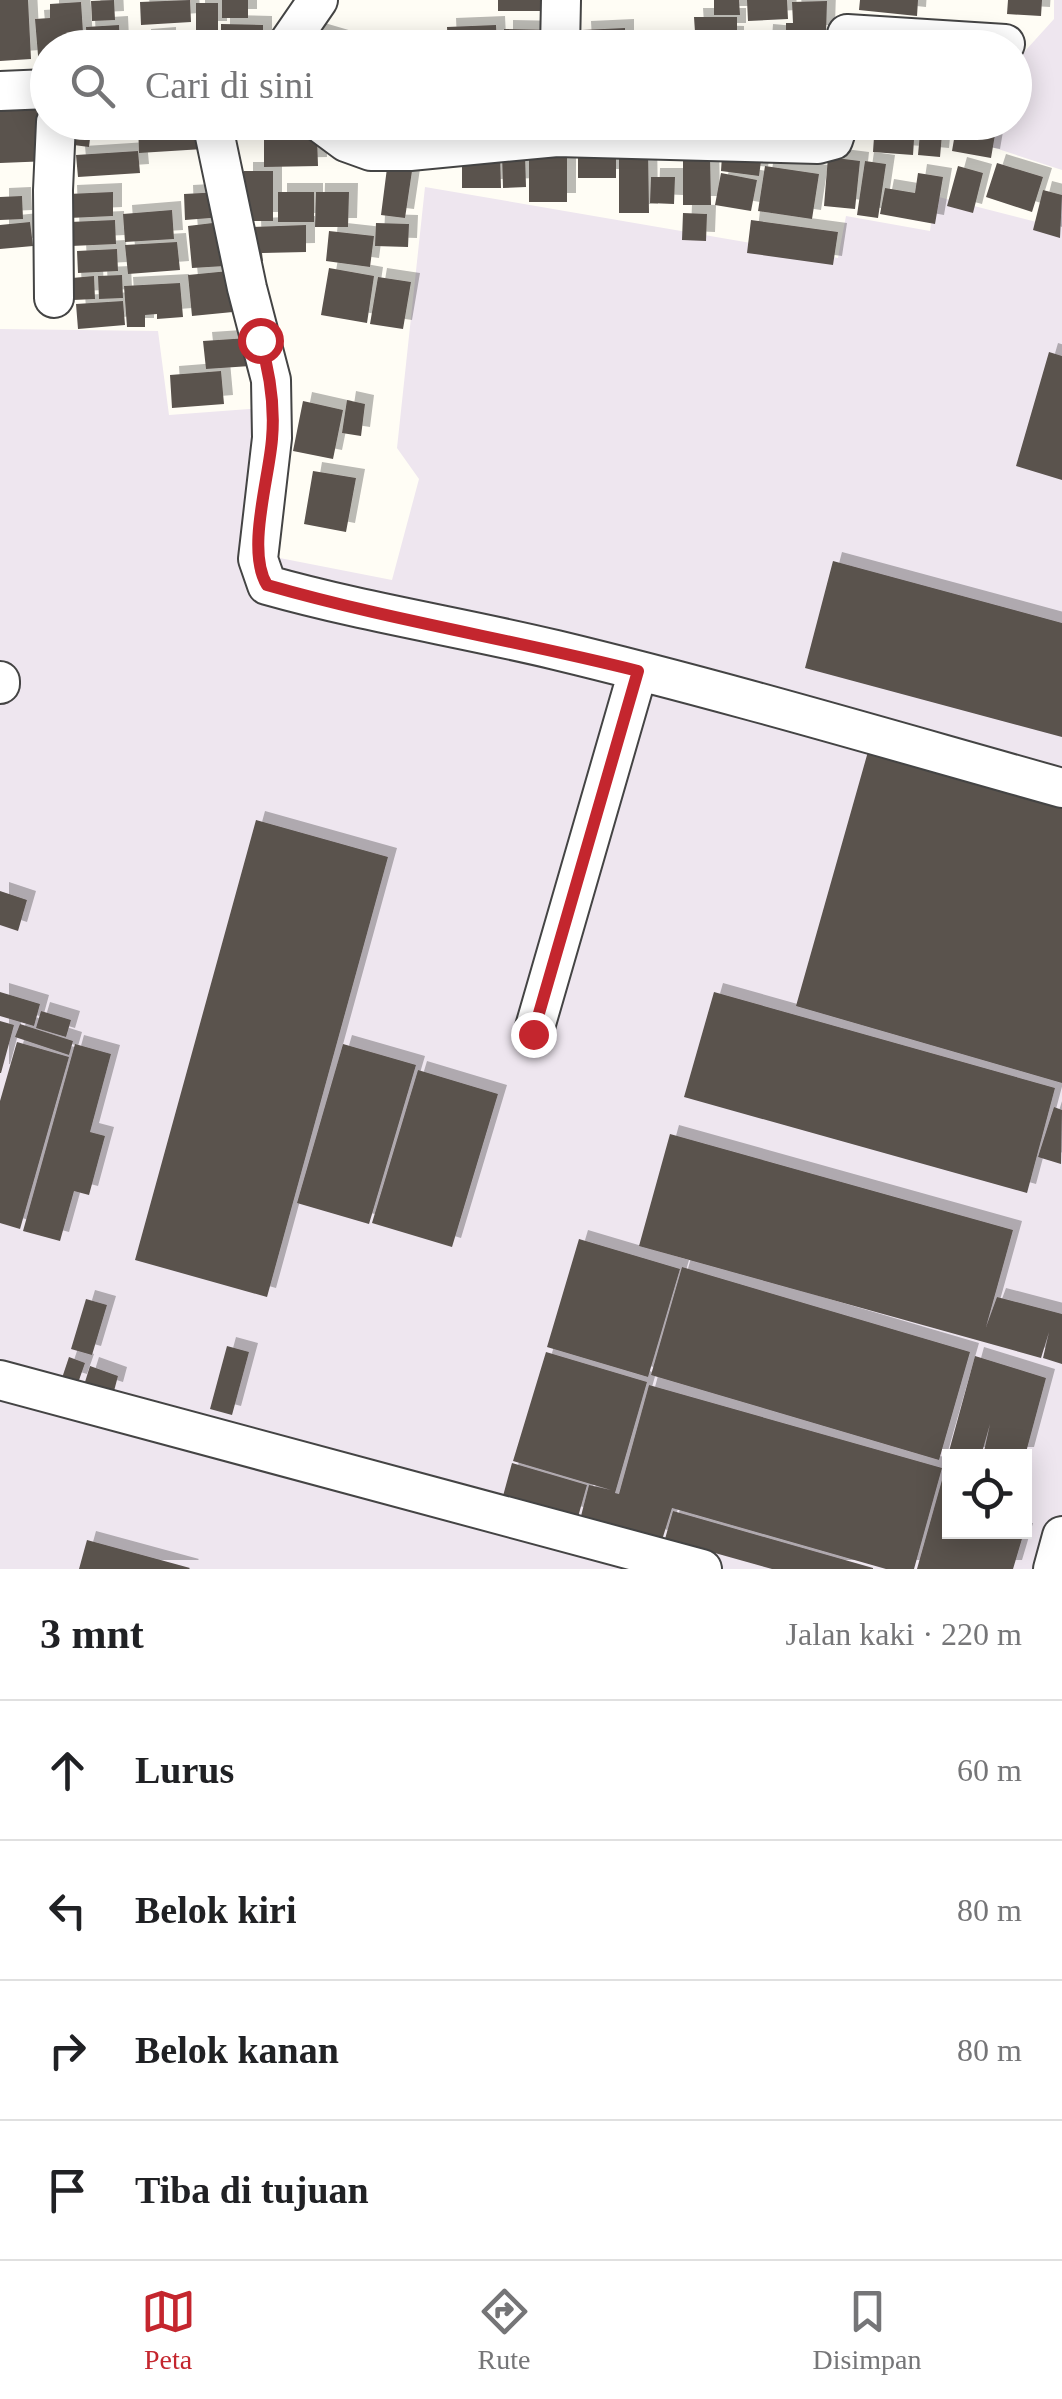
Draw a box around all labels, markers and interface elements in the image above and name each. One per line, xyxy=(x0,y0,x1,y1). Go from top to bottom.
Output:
search box xyxy=(30,30,1032,140)
icon: search xyxy=(65,58,120,113)
text: Cari di sini xyxy=(145,64,314,106)
route start xyxy=(238,318,284,364)
route end xyxy=(511,1012,557,1058)
map controls xyxy=(942,1449,1032,1539)
button: locate xyxy=(942,1449,1032,1539)
text: 3 mnt xyxy=(40,1611,144,1657)
text: Jalan kaki · 220 m xyxy=(786,1616,1022,1652)
icon: ahead xyxy=(40,1743,95,1798)
text: Lurus xyxy=(135,1749,234,1791)
text: 60 m xyxy=(957,1752,1022,1788)
icon: left xyxy=(40,1883,95,1938)
text: Belok kiri xyxy=(135,1889,297,1931)
text: 80 m xyxy=(957,1892,1022,1928)
icon: right xyxy=(40,2023,95,2078)
text: Belok kanan xyxy=(135,2029,339,2071)
text: 80 m xyxy=(957,2032,1022,2068)
icon: arrive xyxy=(40,2163,95,2218)
text: Tiba di tujuan xyxy=(135,2169,369,2211)
tab: Peta xyxy=(141,2284,196,2376)
tab: Rute xyxy=(477,2284,532,2376)
tab: Disimpan xyxy=(813,2284,921,2376)

